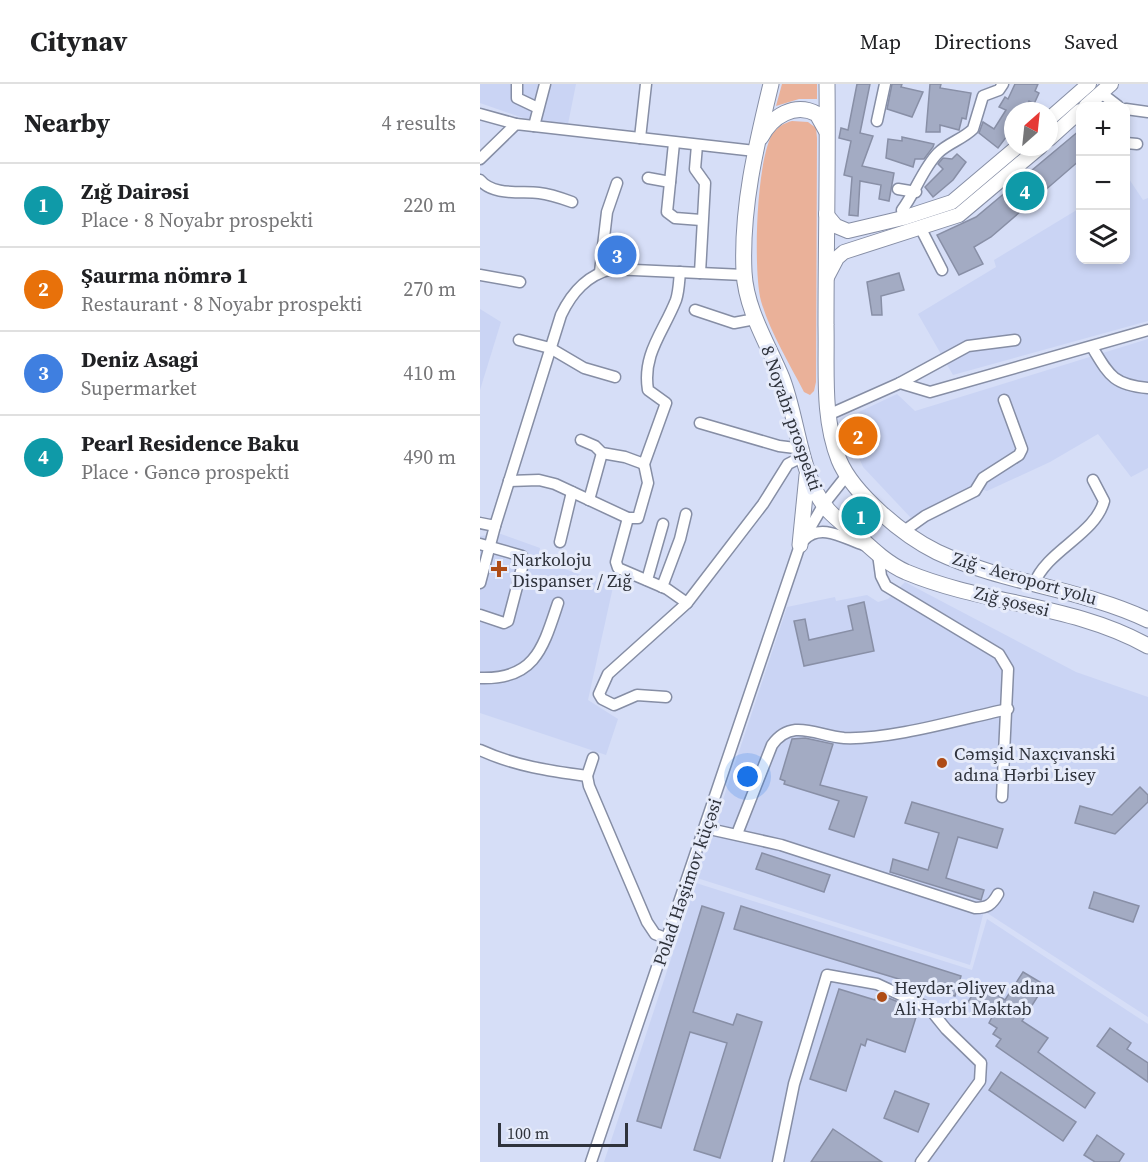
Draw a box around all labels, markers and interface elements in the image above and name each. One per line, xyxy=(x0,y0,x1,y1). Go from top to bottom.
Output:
text: Citynav xyxy=(30,22,127,60)
text: Map xyxy=(860,27,901,56)
text: Directions xyxy=(934,27,1031,56)
text: Saved xyxy=(1064,27,1118,56)
north arrow xyxy=(1004,102,1058,156)
map controls xyxy=(1076,102,1130,264)
button: + xyxy=(1076,102,1130,156)
text: Nearby xyxy=(24,105,110,141)
text: 4 results xyxy=(381,109,456,137)
button: − xyxy=(1076,156,1130,210)
pin: 4 xyxy=(1006,168,1044,214)
text: Zığ Dairəsi xyxy=(81,176,189,206)
text: 1 xyxy=(38,191,49,219)
text: 220 m xyxy=(403,191,456,219)
text: Place · 8 Noyabr prospekti xyxy=(81,206,313,234)
button: layers xyxy=(1076,210,1130,264)
pin: 3 xyxy=(598,232,636,278)
text: Şaurma nömrә 1 xyxy=(81,260,249,290)
text: 2 xyxy=(38,275,49,303)
text: 270 m xyxy=(403,275,456,303)
text: Restaurant · 8 Noyabr prospekti xyxy=(81,290,362,318)
street label: 8 Noyabr prospekti xyxy=(755,342,829,494)
text: Deniz Asagi xyxy=(81,344,199,374)
text: 3 xyxy=(38,359,49,387)
text: 410 m xyxy=(403,359,456,387)
text: Supermarket xyxy=(81,374,196,402)
pin: 2 xyxy=(838,414,878,458)
text: Pearl Residence Baku xyxy=(81,428,299,458)
text: 4 xyxy=(38,443,49,471)
text: 490 m xyxy=(403,443,456,471)
text: Place · Gəncə prospekti xyxy=(81,458,289,486)
pin: 1 xyxy=(842,494,880,538)
street label: Zığ - Aeroport yolu xyxy=(950,545,1100,611)
place label: Narkoloju Dispanser / Zığ xyxy=(512,547,632,593)
marker: Narkoloju Dispanser / Zığ xyxy=(490,560,508,578)
street label: Zığ şosesi xyxy=(972,580,1052,622)
place label: Cəmşid Naxçıvanski adına Hərbi Lisey xyxy=(954,741,1115,787)
marker: Cəmşid Naxçıvanski adına Hərbi Lisey xyxy=(935,756,949,770)
your location xyxy=(733,762,762,791)
street label: Polad Həşimov küçəsi xyxy=(647,795,727,969)
place label: Heydər Əliyev adına Ali Hərbi Məktəb xyxy=(894,975,1056,1021)
marker: Heydər Əliyev adına Ali Hərbi Məktəb xyxy=(875,990,889,1004)
scale bar xyxy=(498,1120,628,1148)
text: 100 m xyxy=(507,1122,549,1144)

